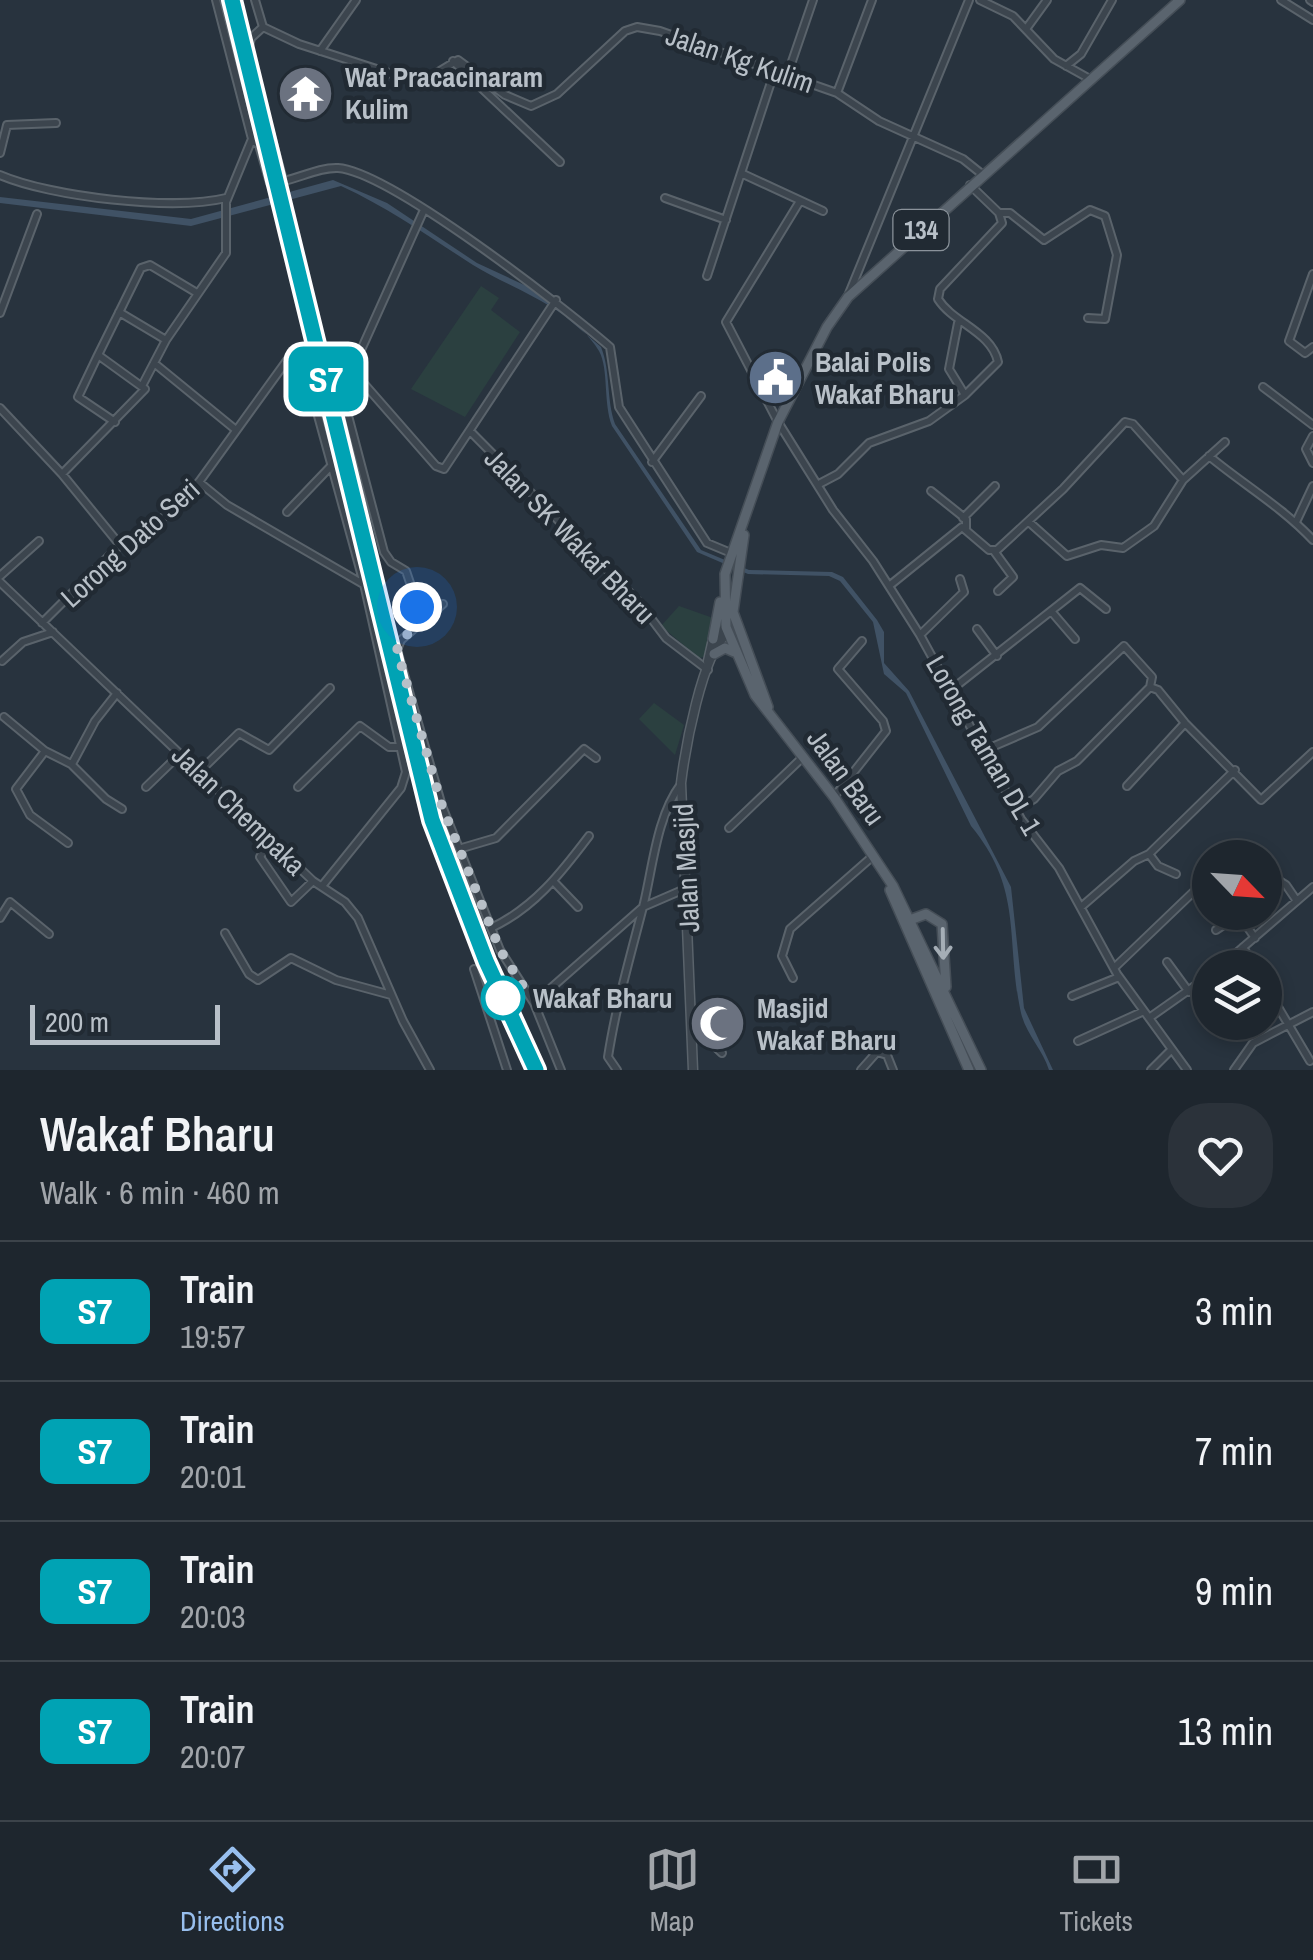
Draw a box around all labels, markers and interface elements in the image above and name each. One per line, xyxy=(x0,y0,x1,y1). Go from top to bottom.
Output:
street label: Jalan Kg Kulim xyxy=(661,16,819,102)
place label: Wat Pracacinaram Kulim xyxy=(345,58,543,128)
temple icon: Wat Pracacinaram Kulim xyxy=(276,63,336,123)
road number: 134 xyxy=(894,210,948,250)
place label: Balai Polis Wakaf Bharu xyxy=(815,343,955,413)
line badge: S7 xyxy=(281,346,371,412)
public building icon: Balai Polis Wakaf Bharu xyxy=(746,348,806,408)
text: S7 xyxy=(308,356,344,403)
street label: Jalan SK Wakaf Bharu xyxy=(476,440,664,632)
street label: Lorong Dato Seri xyxy=(52,470,208,616)
your location xyxy=(392,582,442,632)
street label: Lorong Taman DL 1 xyxy=(917,649,1051,842)
street label: Jalan Baru xyxy=(798,721,894,833)
street label: Jalan Chempaka xyxy=(164,736,314,884)
street label: Jalan Masjid xyxy=(664,803,708,933)
north arrow xyxy=(1192,840,1282,930)
map controls xyxy=(1192,840,1282,1040)
one-way arrow xyxy=(934,928,952,960)
button: layers xyxy=(1192,950,1282,1040)
marker: Wakaf Bharu xyxy=(482,977,524,1019)
place label: Wakaf Bharu xyxy=(533,979,673,1017)
place label: Masjid Wakaf Bharu xyxy=(757,989,897,1059)
mosque icon: Masjid Wakaf Bharu xyxy=(688,994,748,1054)
scale bar xyxy=(30,1000,220,1044)
text: 200 m xyxy=(45,1003,109,1041)
text: Wakaf Bharu xyxy=(40,1101,275,1166)
button: heart xyxy=(1168,1103,1273,1208)
text: Walk · 6 min · 460 m xyxy=(40,1171,280,1214)
text: Train xyxy=(180,1264,254,1315)
text: 3 min xyxy=(1195,1286,1273,1337)
text: S7 xyxy=(77,1288,113,1335)
text: 19:57 xyxy=(180,1315,246,1358)
text: Train xyxy=(180,1404,254,1455)
text: 7 min xyxy=(1195,1426,1273,1477)
text: S7 xyxy=(77,1428,113,1475)
text: 20:01 xyxy=(180,1455,246,1498)
text: Train xyxy=(180,1544,254,1595)
text: 9 min xyxy=(1195,1566,1273,1617)
text: S7 xyxy=(77,1568,113,1615)
text: 20:03 xyxy=(180,1595,246,1638)
text: Train xyxy=(180,1684,254,1735)
text: 13 min xyxy=(1178,1706,1273,1757)
text: S7 xyxy=(77,1708,113,1755)
text: 20:07 xyxy=(180,1735,246,1778)
tab: Directions xyxy=(180,1842,285,1940)
tab: Map xyxy=(645,1842,700,1940)
tab: Tickets xyxy=(1059,1842,1133,1940)

